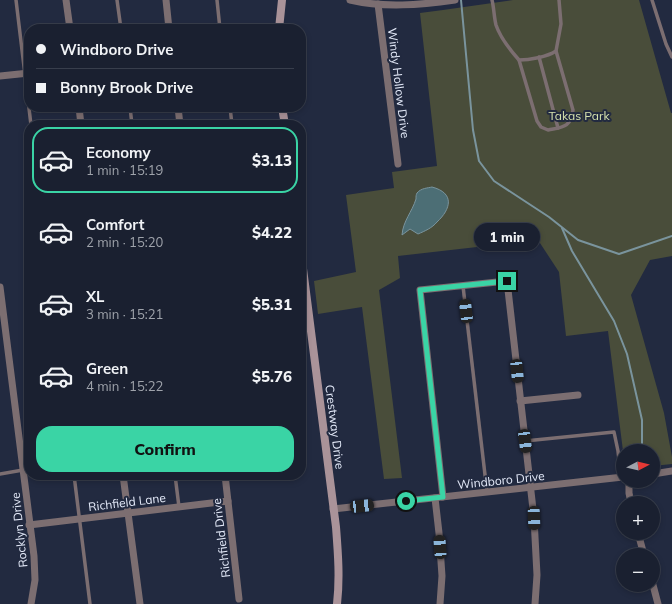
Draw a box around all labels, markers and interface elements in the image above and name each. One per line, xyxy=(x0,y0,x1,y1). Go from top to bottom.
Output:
street label: Windy Hollow Drive xyxy=(385,27,413,139)
text: Windboro Drive xyxy=(60,40,174,59)
text: Bonny Brook Drive xyxy=(60,78,193,97)
park label: Takas Park xyxy=(548,108,610,123)
icon: car xyxy=(38,142,74,178)
text: Economy xyxy=(86,143,151,162)
text: $3.13 xyxy=(252,151,292,170)
text: 1 min · 15:19 xyxy=(86,162,163,178)
icon: car xyxy=(38,214,74,250)
text: Comfort xyxy=(86,215,144,234)
text: $4.22 xyxy=(252,223,292,242)
callout: 1 min xyxy=(474,223,540,251)
text: 1 min xyxy=(490,229,524,245)
text: 2 min · 15:20 xyxy=(86,234,163,250)
route end xyxy=(498,272,516,290)
icon: car xyxy=(38,286,74,322)
text: XL xyxy=(86,287,104,306)
text: $5.31 xyxy=(252,295,292,314)
car xyxy=(459,298,473,324)
text: 3 min · 15:21 xyxy=(86,306,163,322)
icon: car xyxy=(38,358,74,394)
car xyxy=(510,358,524,384)
text: Green xyxy=(86,359,128,378)
text: $5.76 xyxy=(252,367,292,386)
text: 4 min · 15:22 xyxy=(86,378,163,394)
street label: Crestway Drive xyxy=(322,384,348,470)
button: Confirm xyxy=(36,426,294,472)
car xyxy=(518,428,532,454)
north arrow xyxy=(616,444,660,488)
map controls xyxy=(616,444,660,592)
street label: Windboro Drive xyxy=(457,468,545,492)
street label: Richfield Lane xyxy=(87,490,167,514)
street label: Rocklyn Drive xyxy=(8,492,30,568)
route start xyxy=(397,492,415,510)
button: + xyxy=(616,496,660,540)
street label: Richfield Drive xyxy=(209,498,233,578)
car xyxy=(349,499,375,513)
car xyxy=(528,506,540,530)
car xyxy=(433,535,447,559)
button: − xyxy=(616,548,660,592)

